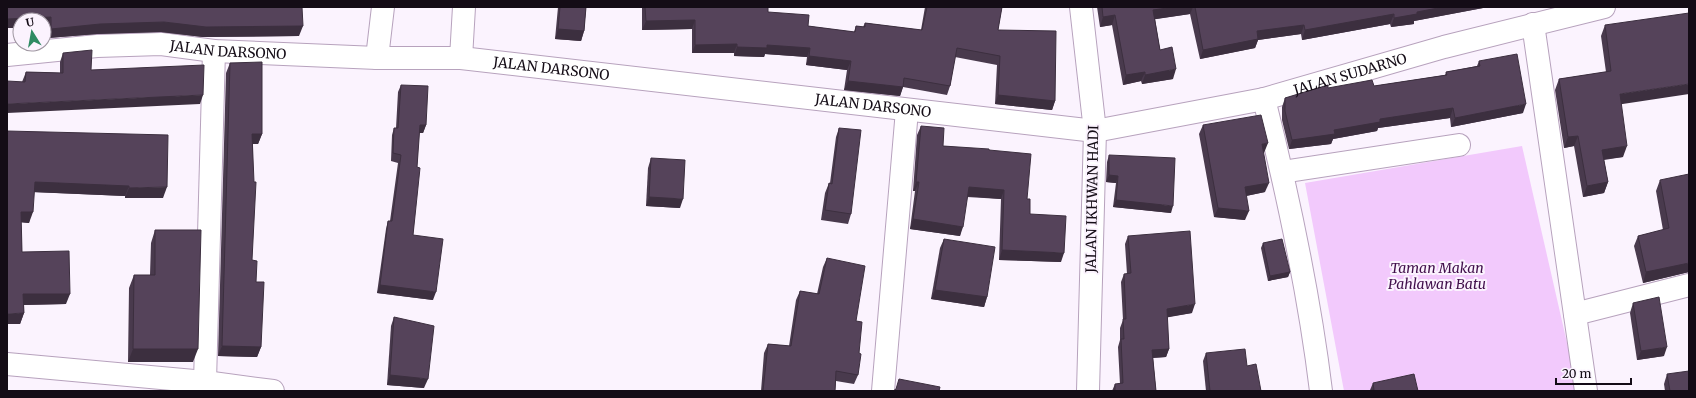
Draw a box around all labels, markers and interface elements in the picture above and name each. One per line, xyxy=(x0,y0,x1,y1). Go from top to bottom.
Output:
north arrow xyxy=(12,12,52,52)
text: U xyxy=(25,14,36,30)
street label: JALAN DARSONO xyxy=(168,36,287,63)
street label: JALAN SUDARNO xyxy=(1290,49,1409,99)
street label: JALAN DARSONO xyxy=(491,53,610,84)
street label: JALAN DARSONO xyxy=(813,90,932,121)
street label: JALAN IKHWAN HADI xyxy=(1082,125,1102,274)
park label: Taman Makan Pahlawan Batu xyxy=(1388,259,1486,293)
scale bar xyxy=(1556,360,1631,386)
text: 20 m xyxy=(1562,366,1591,381)

